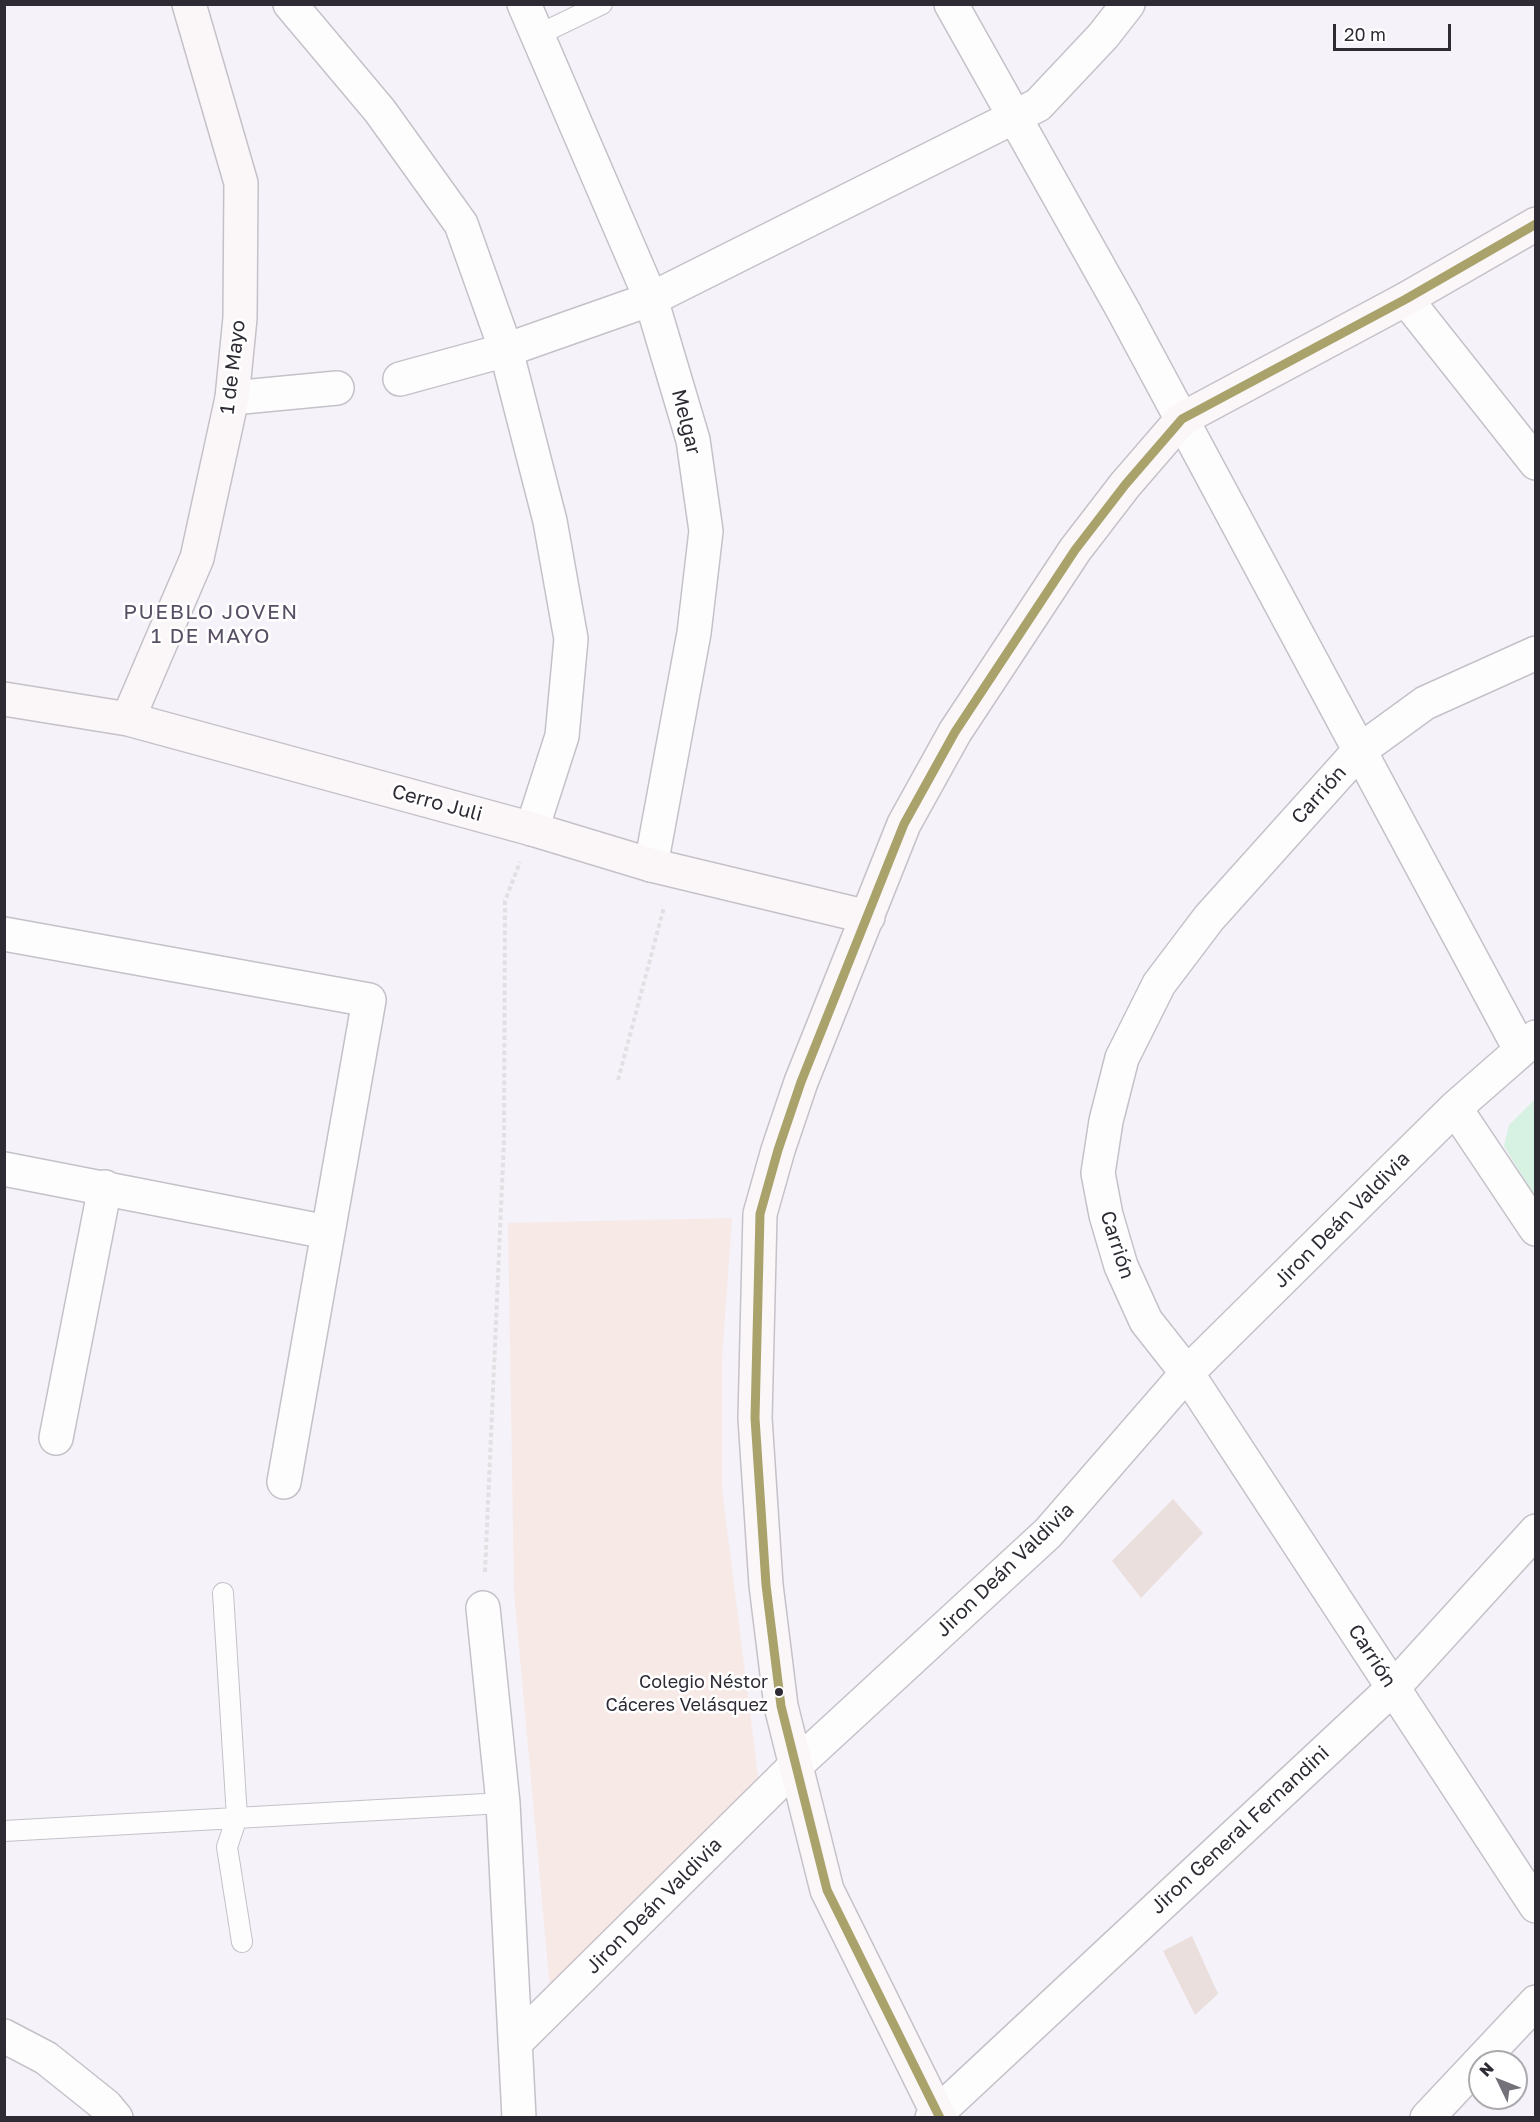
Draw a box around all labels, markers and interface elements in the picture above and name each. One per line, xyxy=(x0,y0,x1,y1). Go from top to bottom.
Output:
scale bar xyxy=(1336,12,1454,50)
text: 20 m xyxy=(1344,23,1386,45)
street label: 1 de Mayo xyxy=(215,319,251,415)
street label: Melgar xyxy=(666,387,706,457)
district label: PUEBLO JOVEN 1 DE MAYO xyxy=(123,599,299,649)
street label: Carrión xyxy=(1287,761,1351,829)
street label: Cerro Juli xyxy=(389,779,485,827)
street label: Jiron Deán Valdivia xyxy=(1269,1147,1415,1293)
street label: Carrión xyxy=(1095,1208,1139,1282)
street label: Jiron Deán Valdivia xyxy=(931,1498,1079,1642)
street label: Carrión xyxy=(1343,1620,1401,1692)
place label: Colegio Néstor Cáceres Velásquez xyxy=(606,1671,768,1714)
marker: Colegio Néstor Cáceres Velásquez xyxy=(773,1686,785,1698)
street label: Jiron General Fernandini xyxy=(1146,1741,1334,1919)
street label: Jiron Deán Valdivia xyxy=(581,1833,727,1979)
north arrow xyxy=(1468,2050,1528,2110)
text: N xyxy=(1475,2058,1498,2080)

